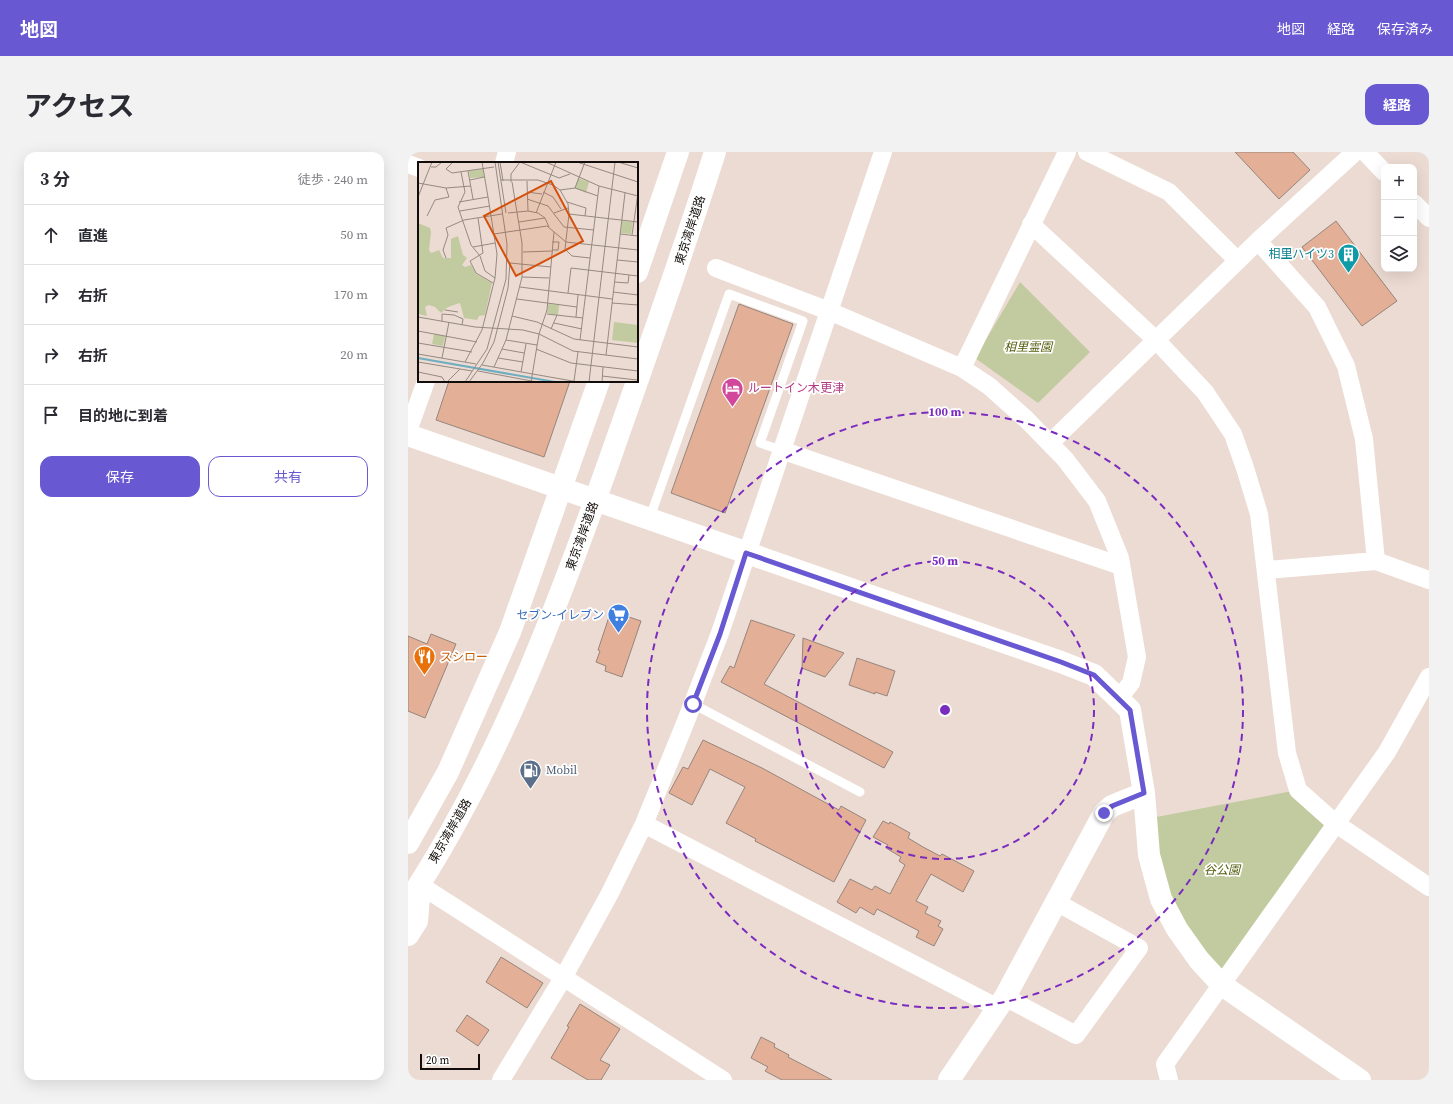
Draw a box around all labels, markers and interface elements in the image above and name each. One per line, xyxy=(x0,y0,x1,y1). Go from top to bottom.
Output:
text: 地図 xyxy=(20,16,58,42)
text: 地図 xyxy=(1277,19,1305,39)
text: 経路 xyxy=(1327,19,1355,39)
text: 保存済み xyxy=(1377,19,1433,39)
button: 経路 xyxy=(1365,84,1429,125)
text: アクセス xyxy=(24,87,135,125)
inset map xyxy=(418,162,638,382)
map controls xyxy=(1381,164,1417,272)
button: + xyxy=(1381,164,1417,200)
text: 3 分 xyxy=(40,167,70,191)
text: 徒歩 · 240 m xyxy=(298,171,368,188)
street label: 東京湾岸道路 xyxy=(671,193,709,267)
button: − xyxy=(1381,200,1417,236)
icon: ahead xyxy=(40,224,62,246)
text: 直進 xyxy=(78,225,108,246)
text: 50 m xyxy=(340,226,368,243)
button: layers xyxy=(1381,236,1417,272)
building icon: 相里ハイツ3 xyxy=(1336,241,1362,274)
place label: 相里ハイツ3 xyxy=(1268,246,1334,262)
icon: right xyxy=(40,284,62,306)
text: 右折 xyxy=(78,285,108,306)
text: 170 m xyxy=(334,286,368,303)
park label: 相里霊園 xyxy=(1004,339,1054,355)
icon: right xyxy=(40,344,62,366)
text: 右折 xyxy=(78,345,108,366)
text: 20 m xyxy=(340,346,368,363)
hotel icon: ルートイン木更津 xyxy=(719,375,745,408)
place label: ルートイン木更津 xyxy=(748,380,844,396)
icon: arrive xyxy=(40,404,62,426)
text: 100 m xyxy=(929,404,962,420)
text: 目的地に到着 xyxy=(78,405,168,426)
button: 保存 xyxy=(40,456,200,497)
button: 共有 xyxy=(208,456,368,497)
street label: 東京湾岸道路 xyxy=(562,499,602,573)
text: 50 m xyxy=(932,553,958,569)
supermarket icon: セブン-イレブン xyxy=(606,602,632,635)
place label: セブン-イレブン xyxy=(516,607,604,623)
restaurant icon: スシロー xyxy=(412,644,438,677)
place label: スシロー xyxy=(440,649,488,665)
route start xyxy=(684,695,702,713)
centre of rings xyxy=(938,703,952,717)
fuel station icon: Mobil xyxy=(518,757,544,790)
place label: Mobil xyxy=(546,762,578,778)
street label: 東京湾岸道路 xyxy=(425,796,475,866)
route end xyxy=(1095,804,1113,822)
park label: 谷公園 xyxy=(1204,862,1242,878)
scale bar xyxy=(420,1052,480,1071)
text: 20 m xyxy=(426,1053,449,1068)

